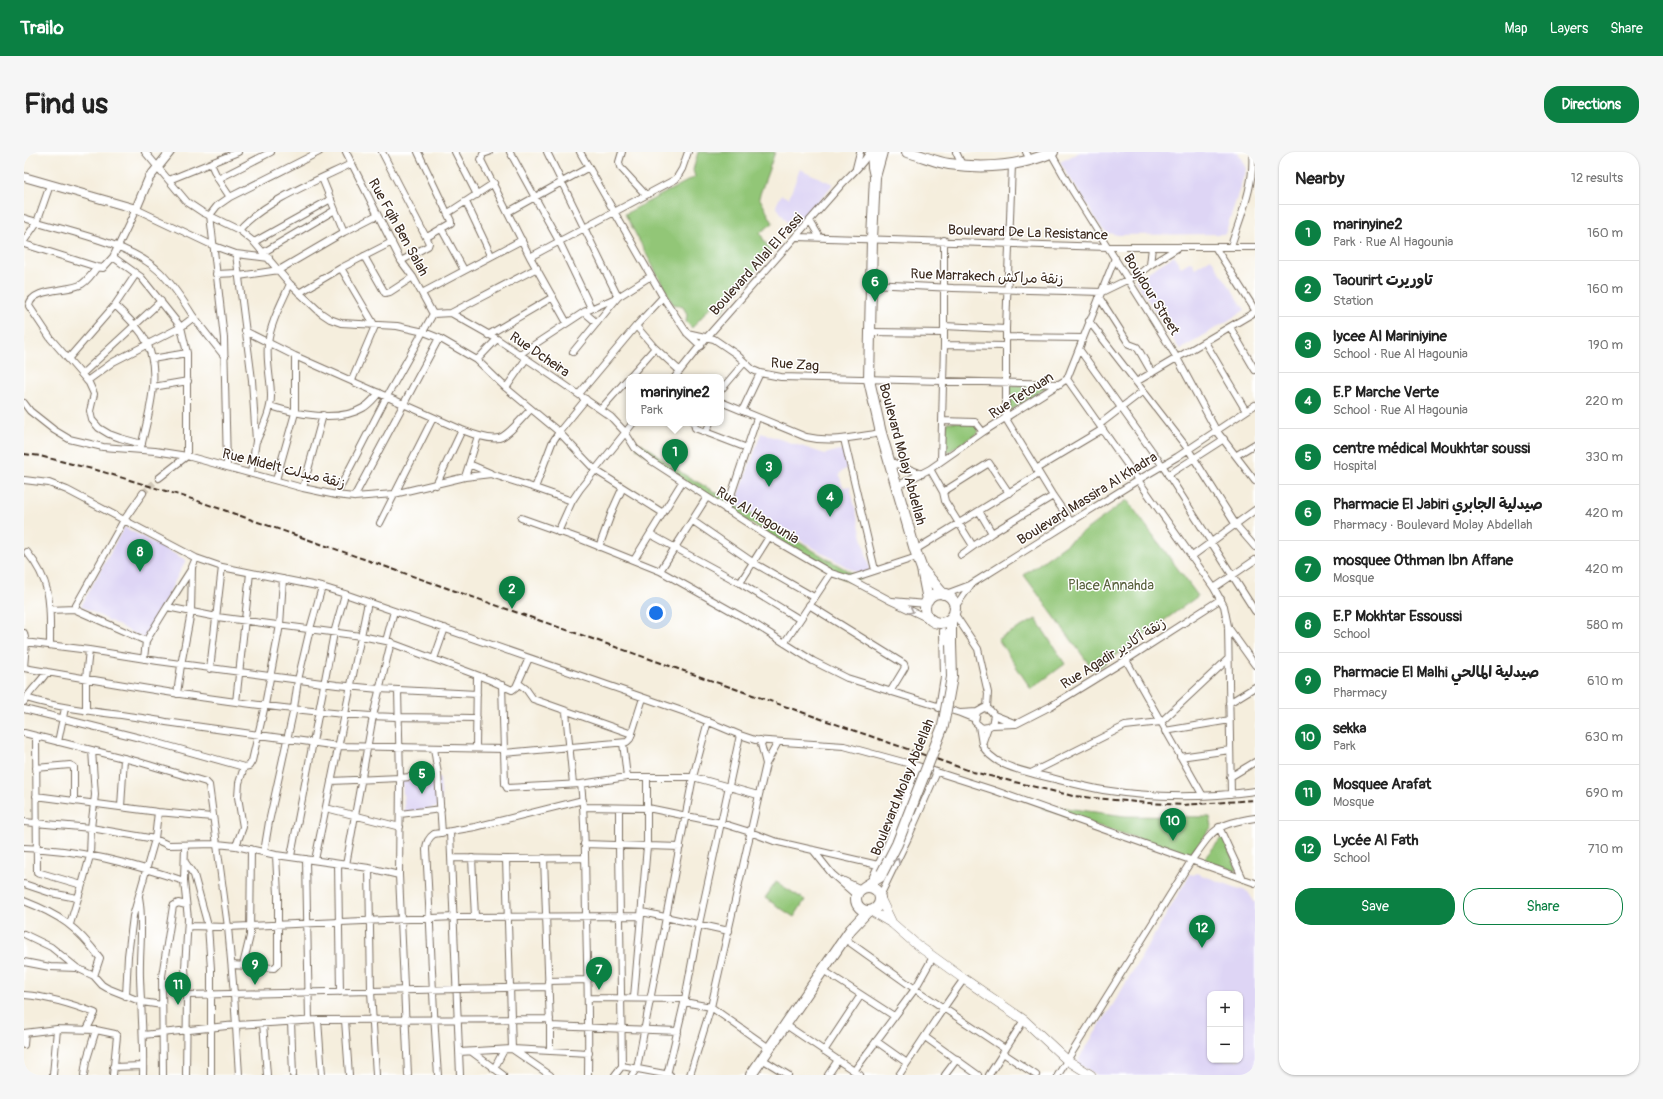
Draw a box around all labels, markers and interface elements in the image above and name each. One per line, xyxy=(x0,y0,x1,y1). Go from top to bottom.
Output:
text: Trailo xyxy=(20,16,64,40)
text: Map xyxy=(1505,20,1528,37)
text: Layers xyxy=(1550,20,1588,37)
text: Share xyxy=(1610,20,1643,37)
button: Directions xyxy=(1544,86,1639,123)
text: Find us xyxy=(24,87,108,122)
text: Nearby xyxy=(1295,168,1344,189)
text: 12 results xyxy=(1571,170,1623,186)
street label: Rue Fqih Ben Salah xyxy=(365,176,432,279)
street label: Boulevard Allal El Fassi xyxy=(706,209,807,319)
text: marinyine2 xyxy=(1333,215,1403,234)
street label: Boulevard De La Resistance xyxy=(948,221,1108,244)
text: 1 xyxy=(1305,225,1311,241)
text: 160 m xyxy=(1587,225,1623,241)
text: Park · Rue Al Hagounia xyxy=(1333,234,1453,250)
street label: Boujdour Street xyxy=(1120,250,1184,338)
street label: Rue Marrakech زنقة مراكش xyxy=(910,265,1064,288)
pin: 6 xyxy=(862,269,888,302)
text: Taourirt تاوريرت xyxy=(1333,271,1433,290)
text: 2 xyxy=(1304,281,1312,297)
text: 160 m xyxy=(1587,281,1623,297)
text: Station xyxy=(1333,293,1373,309)
text: lycee Al Mariniyine xyxy=(1333,327,1447,346)
street label: Rue Dcheira xyxy=(507,328,573,381)
text: 3 xyxy=(1304,337,1312,353)
text: 190 m xyxy=(1588,337,1623,353)
text: School · Rue Al Hagounia xyxy=(1333,346,1468,362)
street label: Rue Zag xyxy=(770,354,820,375)
street label: Rue Tetouan xyxy=(986,368,1057,422)
popup xyxy=(626,374,724,426)
street label: Boulevard Molay Abdellah xyxy=(875,381,930,527)
text: marinyine2 xyxy=(640,383,710,402)
text: E.P Marche Verte xyxy=(1333,383,1439,402)
text: 4 xyxy=(1304,393,1312,409)
text: 220 m xyxy=(1585,393,1623,409)
text: Park xyxy=(640,402,663,418)
text: School · Rue Al Hagounia xyxy=(1333,402,1468,418)
pin: 1 xyxy=(662,439,688,472)
text: centre médical Moukhtar soussi xyxy=(1333,439,1530,458)
street label: Rue Midelt زنقة ميدلت xyxy=(221,445,347,492)
street label: Boulevard Massira Al Khadra xyxy=(1014,448,1160,548)
text: 5 xyxy=(1304,449,1312,465)
text: 330 m xyxy=(1585,449,1623,465)
pin: 3 xyxy=(756,454,782,487)
text: Hospital xyxy=(1333,458,1377,474)
street label: Rue Al Hagounia xyxy=(713,483,802,548)
pin: 4 xyxy=(817,484,843,517)
text: Pharmacie El Jabiri صيدلية الجابري xyxy=(1333,495,1543,514)
text: 6 xyxy=(1304,505,1312,521)
text: 420 m xyxy=(1585,505,1623,521)
text: Pharmacy · Boulevard Molay Abdellah xyxy=(1333,517,1532,533)
pin: 8 xyxy=(127,539,153,572)
text: mosquee Othman Ibn Affane xyxy=(1333,551,1513,570)
text: 7 xyxy=(1305,561,1311,577)
text: 420 m xyxy=(1585,561,1623,577)
text: Mosque xyxy=(1333,570,1374,586)
pin: 2 xyxy=(499,576,525,609)
park label: Place Annahda xyxy=(1068,577,1154,594)
your location xyxy=(646,603,666,623)
one-way arrow xyxy=(907,606,915,614)
text: E.P Mokhtar Essoussi xyxy=(1333,607,1462,626)
street label: Rue Agadir زنقة أكادير xyxy=(1058,614,1169,693)
text: 8 xyxy=(1305,617,1311,633)
text: 580 m xyxy=(1586,617,1623,633)
text: School xyxy=(1333,626,1370,642)
text: Pharmacie El Malhi صيدلية المالحي xyxy=(1333,663,1539,682)
text: 9 xyxy=(1305,673,1311,689)
text: 610 m xyxy=(1587,673,1623,689)
text: Pharmacy xyxy=(1333,685,1387,701)
street label: Boulevard Molay Abdellah xyxy=(867,716,938,858)
text: sekka xyxy=(1333,719,1367,738)
text: 10 xyxy=(1301,729,1315,745)
text: 630 m xyxy=(1585,729,1623,745)
text: Park xyxy=(1333,738,1356,754)
pin: 5 xyxy=(409,761,435,794)
text: Mosquee Arafat xyxy=(1333,775,1431,794)
text: 11 xyxy=(1303,785,1313,801)
text: 690 m xyxy=(1585,785,1623,801)
text: Mosque xyxy=(1333,794,1374,810)
pin: 10 xyxy=(1160,808,1186,841)
text: Lycée Al Fath xyxy=(1333,831,1418,850)
text: 12 xyxy=(1302,841,1314,857)
text: 710 m xyxy=(1588,841,1623,857)
text: School xyxy=(1333,850,1370,866)
one-way arrow xyxy=(892,858,900,865)
button: Save xyxy=(1295,888,1455,925)
button: Share xyxy=(1463,888,1623,925)
pin: 12 xyxy=(1189,915,1215,948)
pin: 9 xyxy=(242,952,268,985)
pin: 7 xyxy=(586,957,612,990)
pin: 11 xyxy=(165,972,191,1005)
map controls xyxy=(1207,991,1243,1063)
button: + xyxy=(1207,991,1243,1027)
button: − xyxy=(1207,1027,1243,1063)

